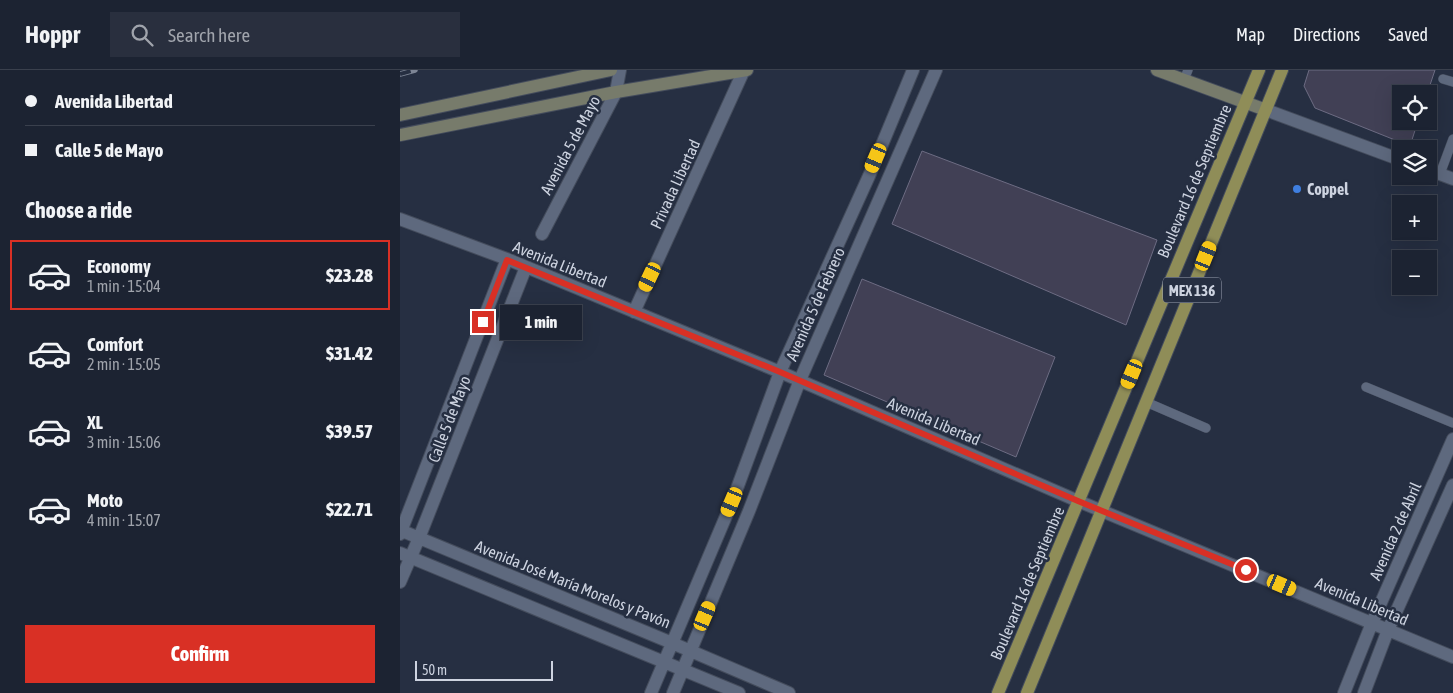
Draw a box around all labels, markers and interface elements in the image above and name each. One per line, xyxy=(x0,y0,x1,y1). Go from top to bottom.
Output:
search box xyxy=(110,12,460,57)
text: Hoppr xyxy=(25,21,80,48)
icon: search xyxy=(128,21,156,49)
text: Search here xyxy=(168,24,250,46)
text: Map xyxy=(1236,24,1265,45)
text: Directions xyxy=(1293,24,1360,45)
text: Saved xyxy=(1388,24,1428,45)
map controls xyxy=(1392,85,1437,295)
button: locate xyxy=(1392,85,1437,130)
text: Avenida Libertad xyxy=(55,90,173,112)
street label: Avenida 5 de Mayo xyxy=(536,93,604,198)
street label: Boulevard 16 de Septiembre xyxy=(1154,102,1235,261)
street label: Privada Libertad xyxy=(647,137,703,231)
text: Calle 5 de Mayo xyxy=(55,139,163,161)
button: layers xyxy=(1392,140,1437,185)
car xyxy=(863,141,888,175)
place label: Coppel xyxy=(1307,180,1349,198)
marker: Coppel xyxy=(1291,183,1303,195)
button: + xyxy=(1392,195,1437,240)
text: Choose a ride xyxy=(25,197,132,223)
street label: Avenida Libertad xyxy=(511,237,609,291)
car xyxy=(1193,239,1218,273)
street label: Avenida 5 de Febrero xyxy=(782,245,848,363)
button: − xyxy=(1392,250,1437,295)
icon: car xyxy=(27,253,72,298)
text: Economy xyxy=(87,255,151,277)
car xyxy=(636,260,663,294)
text: $23.28 xyxy=(326,264,373,286)
text: 1 min · 15:04 xyxy=(87,277,161,295)
road number: MEX 136 xyxy=(1163,278,1221,302)
callout: 1 min xyxy=(500,304,583,340)
route end xyxy=(472,311,494,333)
text: 1 min xyxy=(525,313,557,331)
icon: car xyxy=(27,331,72,376)
text: Comfort xyxy=(87,333,143,355)
text: $31.42 xyxy=(326,342,373,364)
text: 2 min · 15:05 xyxy=(87,355,161,373)
car xyxy=(1119,357,1144,391)
street label: Calle 5 de Mayo xyxy=(424,373,475,465)
street label: Avenida Libertad xyxy=(885,393,983,449)
icon: car xyxy=(27,409,72,454)
text: XL xyxy=(87,411,103,433)
text: $39.57 xyxy=(326,420,373,442)
text: 3 min · 15:06 xyxy=(87,433,161,451)
street label: Avenida 2 de Abril xyxy=(1365,479,1425,583)
car xyxy=(719,485,744,519)
icon: car xyxy=(27,487,72,532)
text: Moto xyxy=(87,489,123,511)
text: $22.71 xyxy=(326,498,373,520)
street label: Boulevard 16 de Septiembre xyxy=(987,504,1068,663)
text: 4 min · 15:07 xyxy=(87,511,161,529)
street label: Avenida José María Morelos y Pavón xyxy=(472,536,673,632)
route start xyxy=(1235,559,1257,581)
car xyxy=(1265,572,1298,598)
street label: Avenida Libertad xyxy=(1313,573,1411,629)
car xyxy=(692,599,717,633)
button: Confirm xyxy=(25,625,375,683)
scale bar xyxy=(415,658,552,681)
text: 50 m xyxy=(422,662,447,678)

